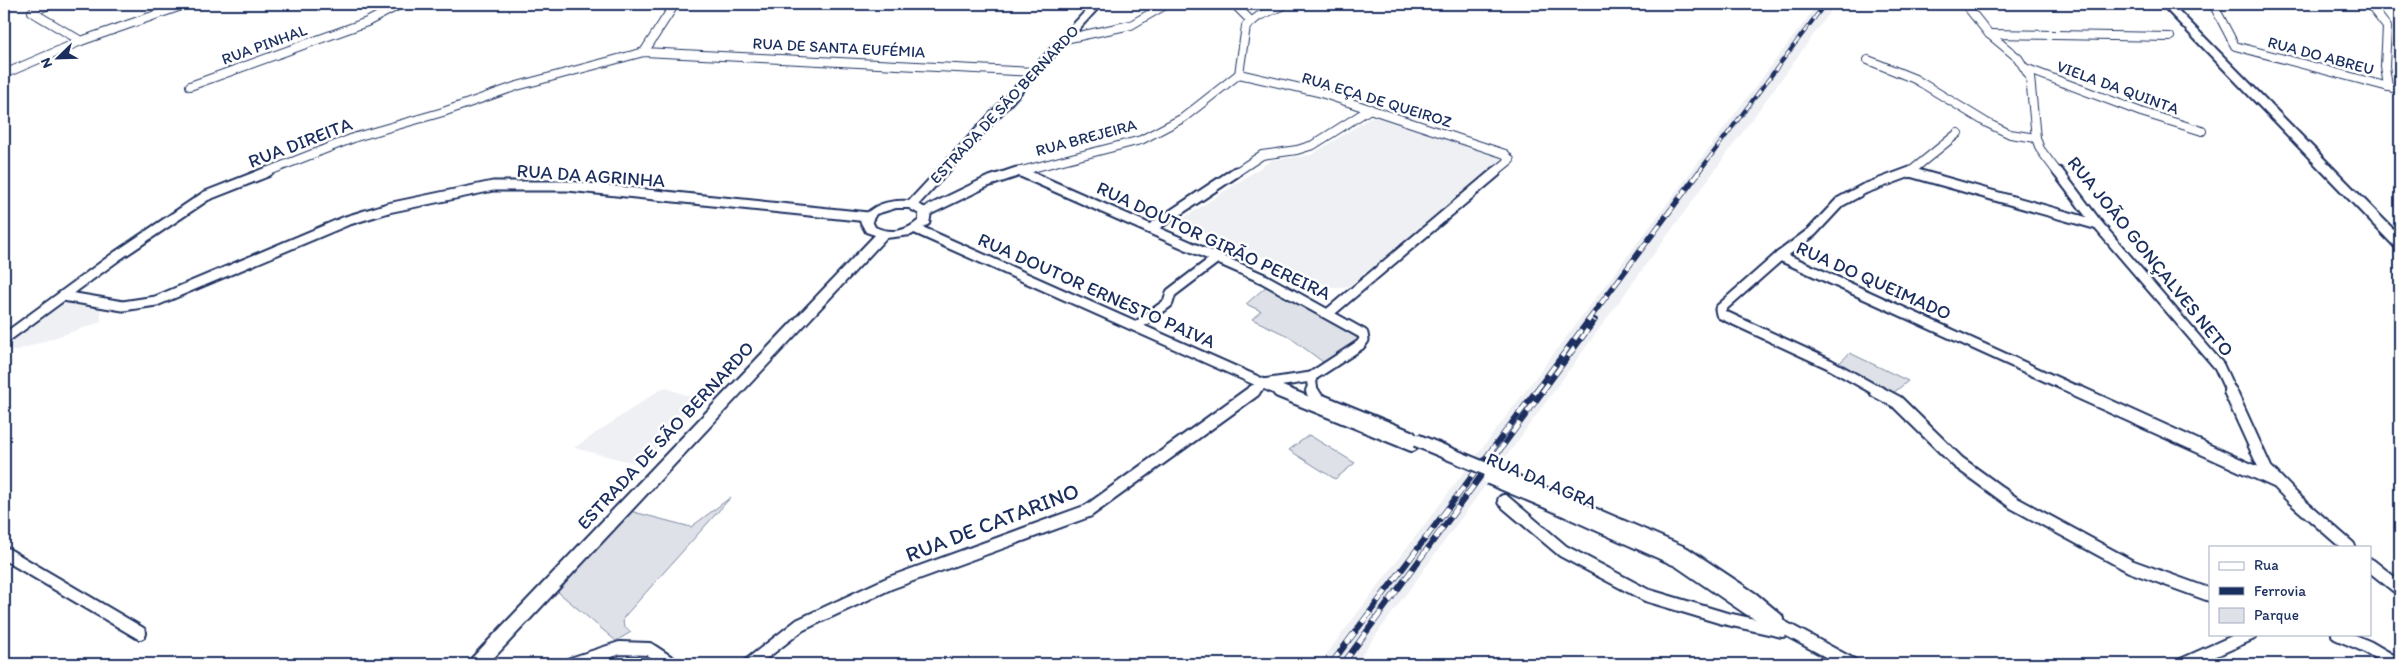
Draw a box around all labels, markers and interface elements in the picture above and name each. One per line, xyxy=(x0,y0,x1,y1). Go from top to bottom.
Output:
street label: RUA PINHAL xyxy=(219,20,309,69)
street label: ESTRADA DE SÃO BERNARDO xyxy=(926,21,1083,188)
north arrow xyxy=(32,32,82,82)
street label: RUA DO ABREU xyxy=(2266,32,2376,79)
street label: RUA DE SANTA EUFÉMIA xyxy=(752,33,926,62)
text: N xyxy=(37,55,56,71)
street label: VIELA DA QUINTA xyxy=(2054,57,2182,118)
street label: RUA EÇA DE QUEIROZ xyxy=(1300,68,1454,131)
street label: RUA DIREITA xyxy=(245,112,355,173)
street label: RUA BREJEIRA xyxy=(1033,115,1139,160)
street label: RUA JOÃO GONÇALVES NETO xyxy=(2063,151,2239,361)
street label: RUA DA AGRINHA xyxy=(516,159,666,192)
street label: RUA DOUTOR GIRÃO PEREIRA xyxy=(1093,176,1335,305)
street label: RUA DOUTOR ERNESTO PAIVA xyxy=(974,228,1219,353)
street label: RUA DO QUEIMADO xyxy=(1793,236,1955,325)
street label: ESTRADA DE SÃO BERNARDO xyxy=(572,336,759,534)
street label: RUA DA AGRA xyxy=(1483,447,1601,514)
street label: RUA DE CATARINO xyxy=(901,477,1083,568)
legend xyxy=(2209,546,2372,636)
text: Rua xyxy=(2254,556,2279,574)
text: Ferrovia xyxy=(2254,582,2306,600)
text: Parque xyxy=(2254,606,2299,624)

